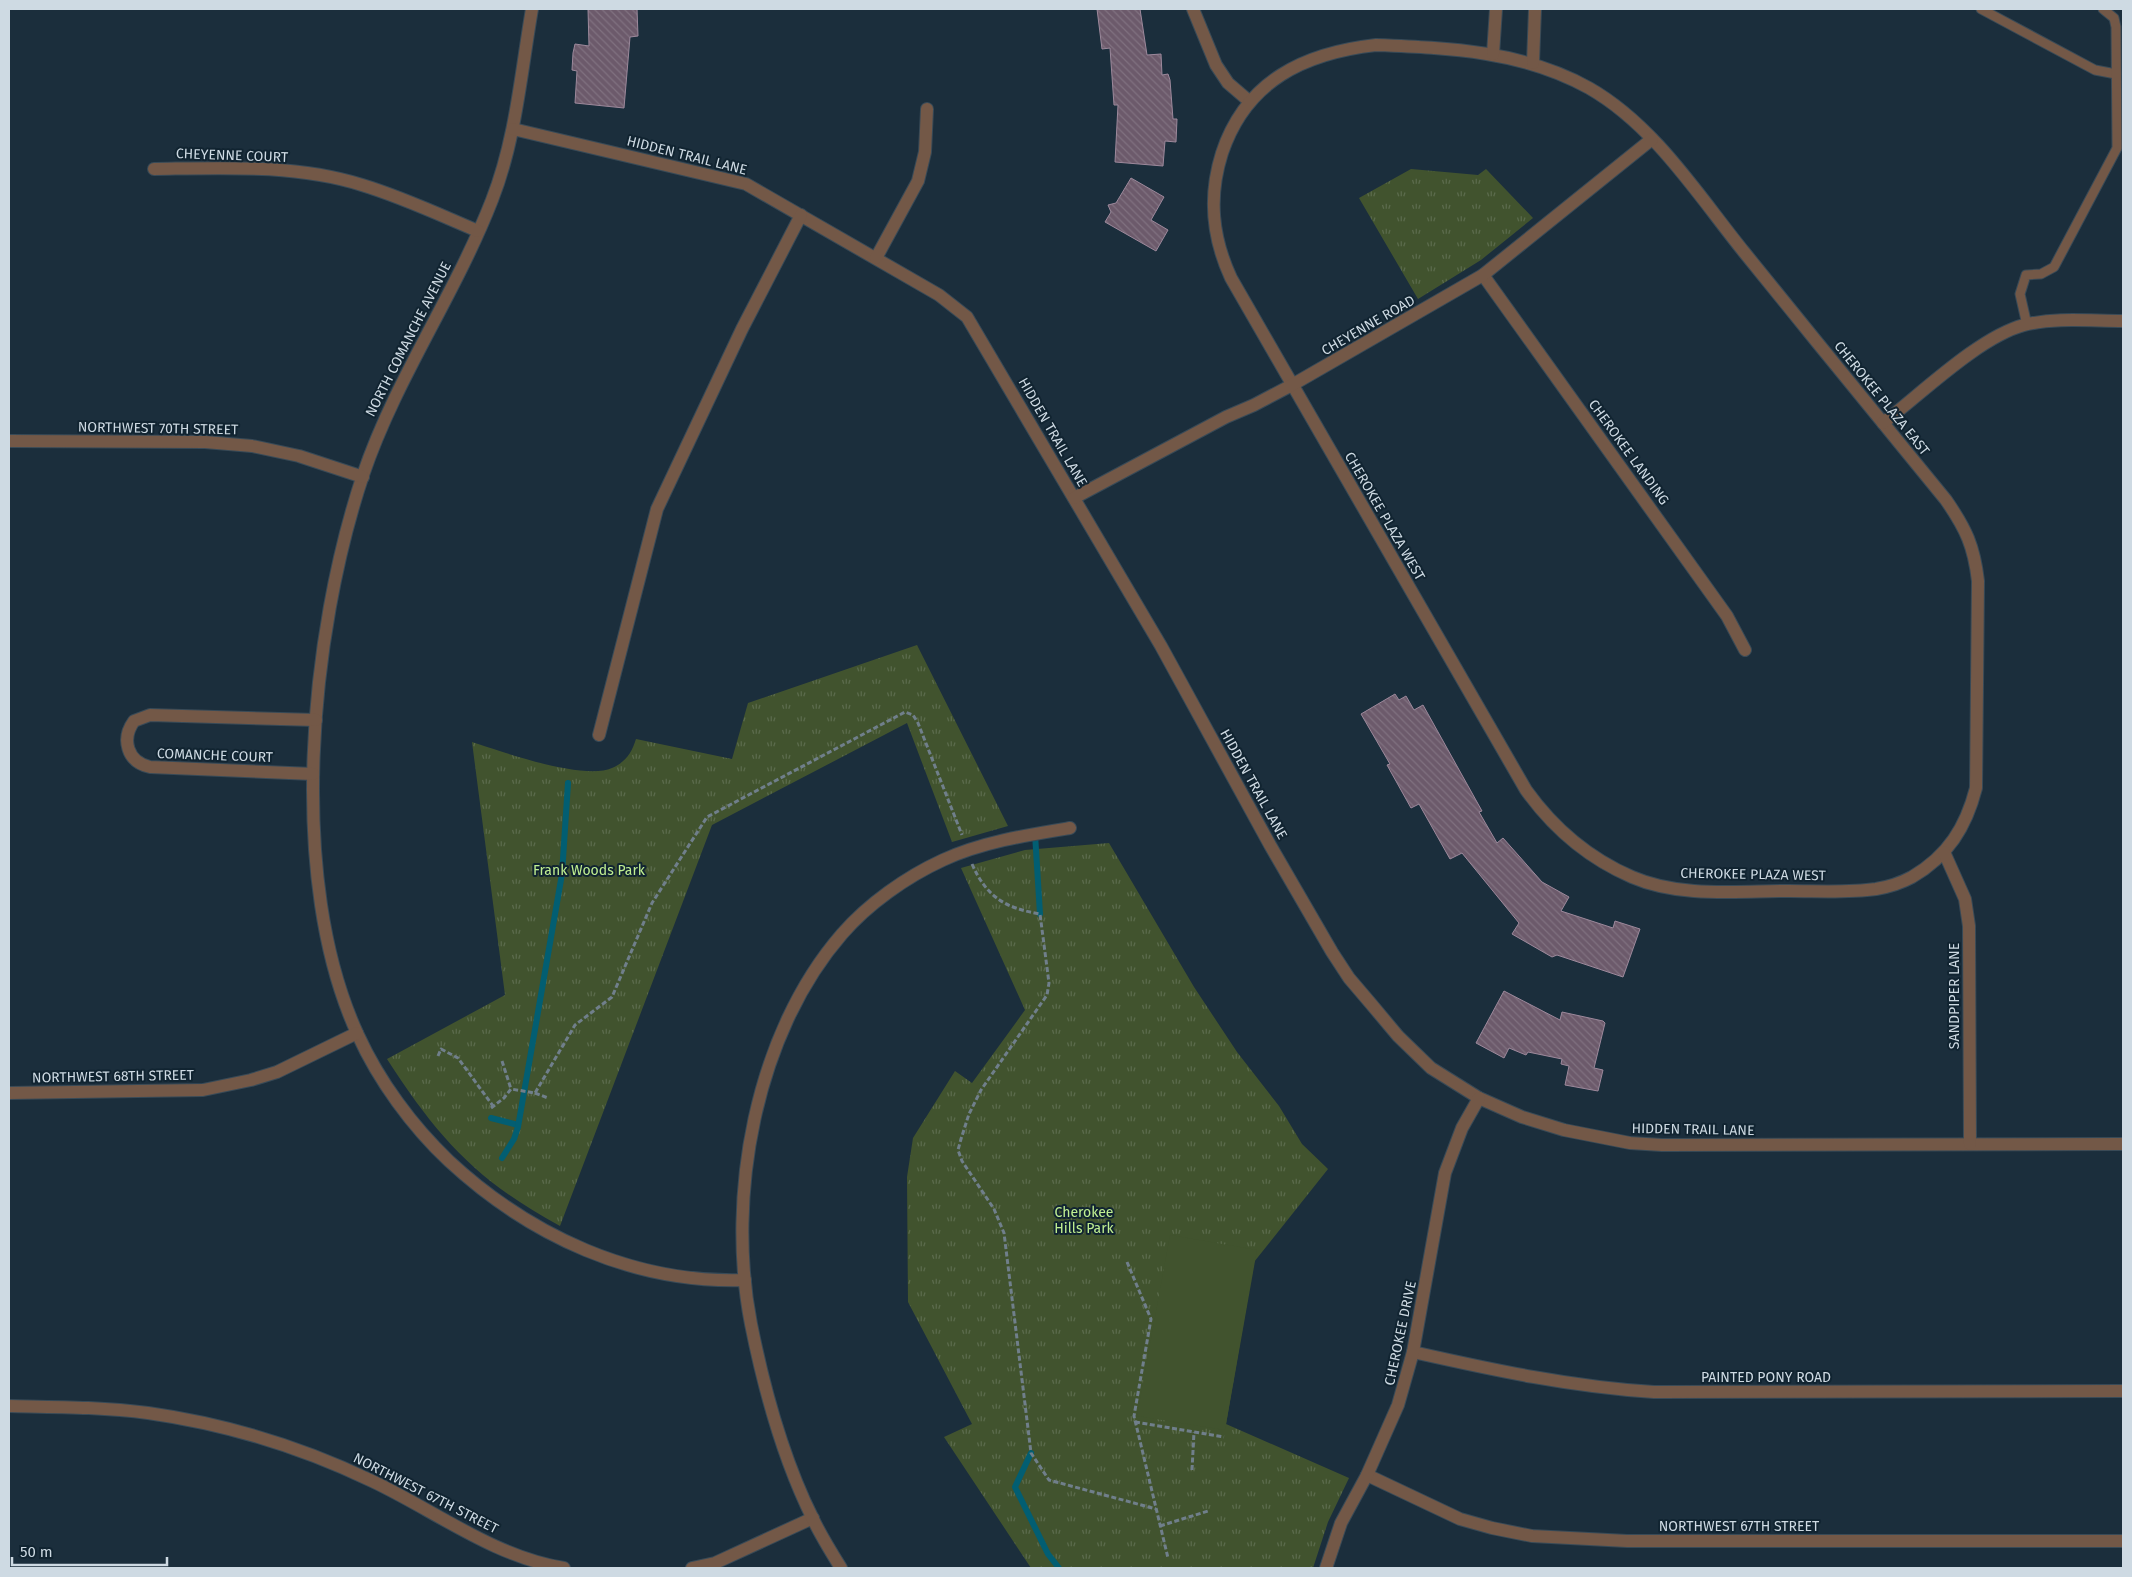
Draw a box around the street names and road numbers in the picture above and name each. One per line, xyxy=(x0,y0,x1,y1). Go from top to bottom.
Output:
street label: HIDDEN TRAIL LANE xyxy=(625,132,749,179)
street label: CHEYENNE COURT xyxy=(176,145,289,166)
street label: NORTH COMANCHE AVENUE xyxy=(362,259,455,419)
street label: CHEYENNE ROAD xyxy=(1318,292,1418,359)
street label: CHEROKEE PLAZA EAST xyxy=(1830,338,1933,459)
street label: HIDDEN TRAIL LANE xyxy=(1014,375,1091,490)
street label: CHEROKEE LANDING xyxy=(1585,396,1672,508)
street label: NORTHWEST 70TH STREET xyxy=(78,419,239,438)
street label: CHEROKEE PLAZA WEST xyxy=(1341,449,1429,584)
street label: HIDDEN TRAIL LANE xyxy=(1216,726,1291,842)
street label: COMANCHE COURT xyxy=(157,745,274,766)
street label: CHEROKEE PLAZA WEST xyxy=(1680,865,1827,884)
street label: SANDPIPER LANE xyxy=(1946,943,1963,1049)
street label: NORTHWEST 68TH STREET xyxy=(32,1067,195,1086)
street label: HIDDEN TRAIL LANE xyxy=(1631,1120,1755,1139)
street label: CHEROKEE DRIVE xyxy=(1381,1279,1420,1387)
street label: PAINTED PONY ROAD xyxy=(1701,1369,1831,1386)
street label: NORTHWEST 67TH STREET xyxy=(350,1449,502,1538)
street label: NORTHWEST 67TH STREET xyxy=(1659,1518,1820,1535)

